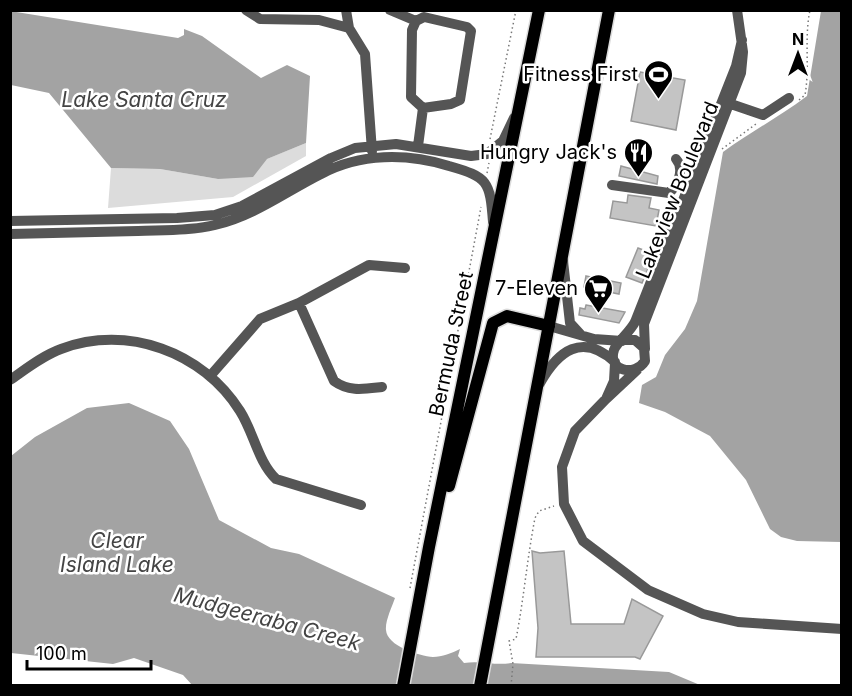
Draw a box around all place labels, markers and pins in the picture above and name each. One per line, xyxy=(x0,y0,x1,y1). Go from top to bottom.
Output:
sports icon: Fitness First xyxy=(643,58,675,100)
place label: Fitness First xyxy=(523,62,638,86)
restaurant icon: Hungry Jack's xyxy=(622,136,654,178)
place label: Hungry Jack's xyxy=(480,140,617,164)
supermarket icon: 7-Eleven xyxy=(583,272,615,314)
place label: 7-Eleven xyxy=(495,276,578,300)

